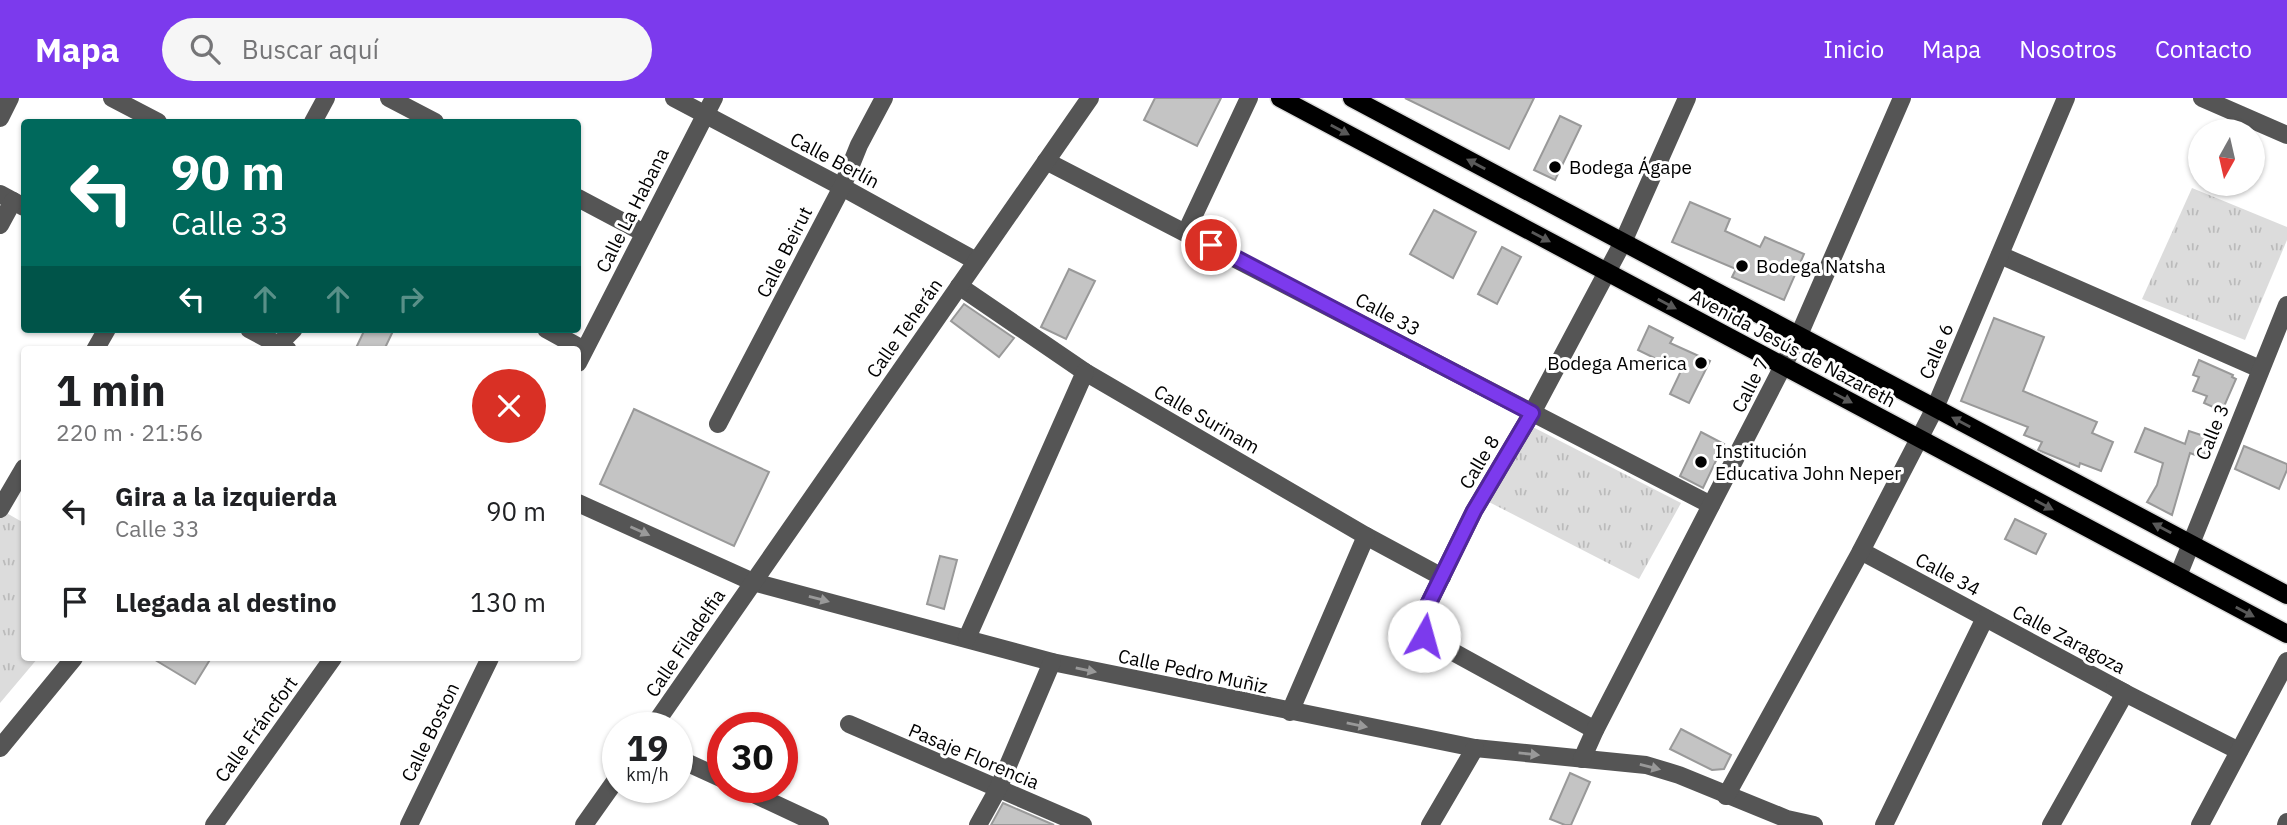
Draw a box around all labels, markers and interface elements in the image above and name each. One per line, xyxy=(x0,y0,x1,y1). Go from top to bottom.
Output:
search box xyxy=(162,18,652,81)
text: Mapa xyxy=(35,28,120,71)
icon: search xyxy=(186,30,224,68)
text: Buscar aquí xyxy=(242,32,379,66)
text: Inicio xyxy=(1823,33,1884,65)
text: Mapa xyxy=(1922,33,1981,65)
text: Nosotros xyxy=(2019,33,2117,65)
text: Contacto xyxy=(2155,33,2252,65)
north arrow xyxy=(2188,119,2264,196)
map controls xyxy=(2188,119,2265,196)
one-way arrow xyxy=(1331,124,1350,136)
street label: Calle Berlín xyxy=(786,126,884,194)
text: 90 m xyxy=(171,140,285,203)
street label: Calle La Habana xyxy=(590,144,674,276)
icon: left xyxy=(56,147,147,238)
place label: Bodega Ágape xyxy=(1569,155,1692,179)
one-way arrow xyxy=(1467,158,1486,170)
marker: Bodega Ágape xyxy=(1547,159,1563,175)
text: Calle 33 xyxy=(171,202,289,244)
street label: Calle Beirut xyxy=(751,202,817,302)
pin xyxy=(1181,215,1241,275)
icon: arrive xyxy=(1192,226,1230,264)
one-way arrow xyxy=(1531,231,1551,243)
place label: Bodega Natsha xyxy=(1756,254,1886,278)
marker: Bodega Natsha xyxy=(1734,258,1750,274)
street label: Calle Teherán xyxy=(861,274,947,382)
icon: left xyxy=(173,280,211,318)
icon: ahead xyxy=(246,280,284,318)
icon: ahead xyxy=(319,280,357,318)
icon: right xyxy=(392,280,430,318)
street label: Avenida Jesús de Nazareth xyxy=(1686,283,1900,413)
street label: Calle 33 xyxy=(1352,287,1424,341)
one-way arrow xyxy=(1658,298,1678,310)
street label: Calle 6 xyxy=(1914,319,1958,383)
place label: Bodega America xyxy=(1547,351,1687,375)
street label: Calle 7 xyxy=(1726,353,1774,417)
marker: Bodega America xyxy=(1693,355,1709,371)
text: 1 min xyxy=(56,363,166,418)
button: close xyxy=(472,369,546,443)
street label: Calle Surinam xyxy=(1150,379,1264,459)
one-way arrow xyxy=(1834,392,1853,404)
street label: Calle 3 xyxy=(2190,400,2234,464)
one-way arrow xyxy=(1951,416,1971,427)
text: 220 m · 21:56 xyxy=(56,417,203,447)
street label: Calle 8 xyxy=(1454,431,1504,493)
place label: Institución Educativa John Neper xyxy=(1715,439,1901,485)
marker: Institución Educativa John Neper xyxy=(1693,454,1709,470)
text: Gira a la izquierda xyxy=(115,479,337,513)
icon: left xyxy=(56,492,94,530)
text: 90 m xyxy=(486,494,546,528)
one-way arrow xyxy=(2034,499,2054,511)
text: Calle 33 xyxy=(115,513,200,543)
one-way arrow xyxy=(2152,523,2172,534)
one-way arrow xyxy=(630,525,650,537)
street label: Calle 34 xyxy=(1912,547,1984,601)
icon: arrive xyxy=(56,583,94,621)
street label: Calle Filadelfia xyxy=(640,584,730,702)
text: Llegada al destino xyxy=(115,585,337,619)
text: 130 m xyxy=(470,585,546,619)
one-way arrow xyxy=(808,594,830,605)
position arrow xyxy=(1387,599,1461,673)
street label: Calle Zaragoza xyxy=(2008,599,2130,679)
one-way arrow xyxy=(2235,606,2255,618)
street label: Calle Pedro Muñiz xyxy=(1116,643,1270,699)
one-way arrow xyxy=(1075,664,1097,675)
street label: Calle Fráncfort xyxy=(210,671,302,787)
street label: Calle Boston xyxy=(396,679,464,785)
speed limit sign: 30 xyxy=(707,712,798,803)
street label: Pasaje Florencia xyxy=(905,718,1043,794)
one-way arrow xyxy=(1346,720,1368,731)
text: 19 xyxy=(626,725,669,771)
one-way arrow xyxy=(1518,748,1540,759)
one-way arrow xyxy=(1639,762,1661,773)
text: km/h xyxy=(626,763,669,786)

